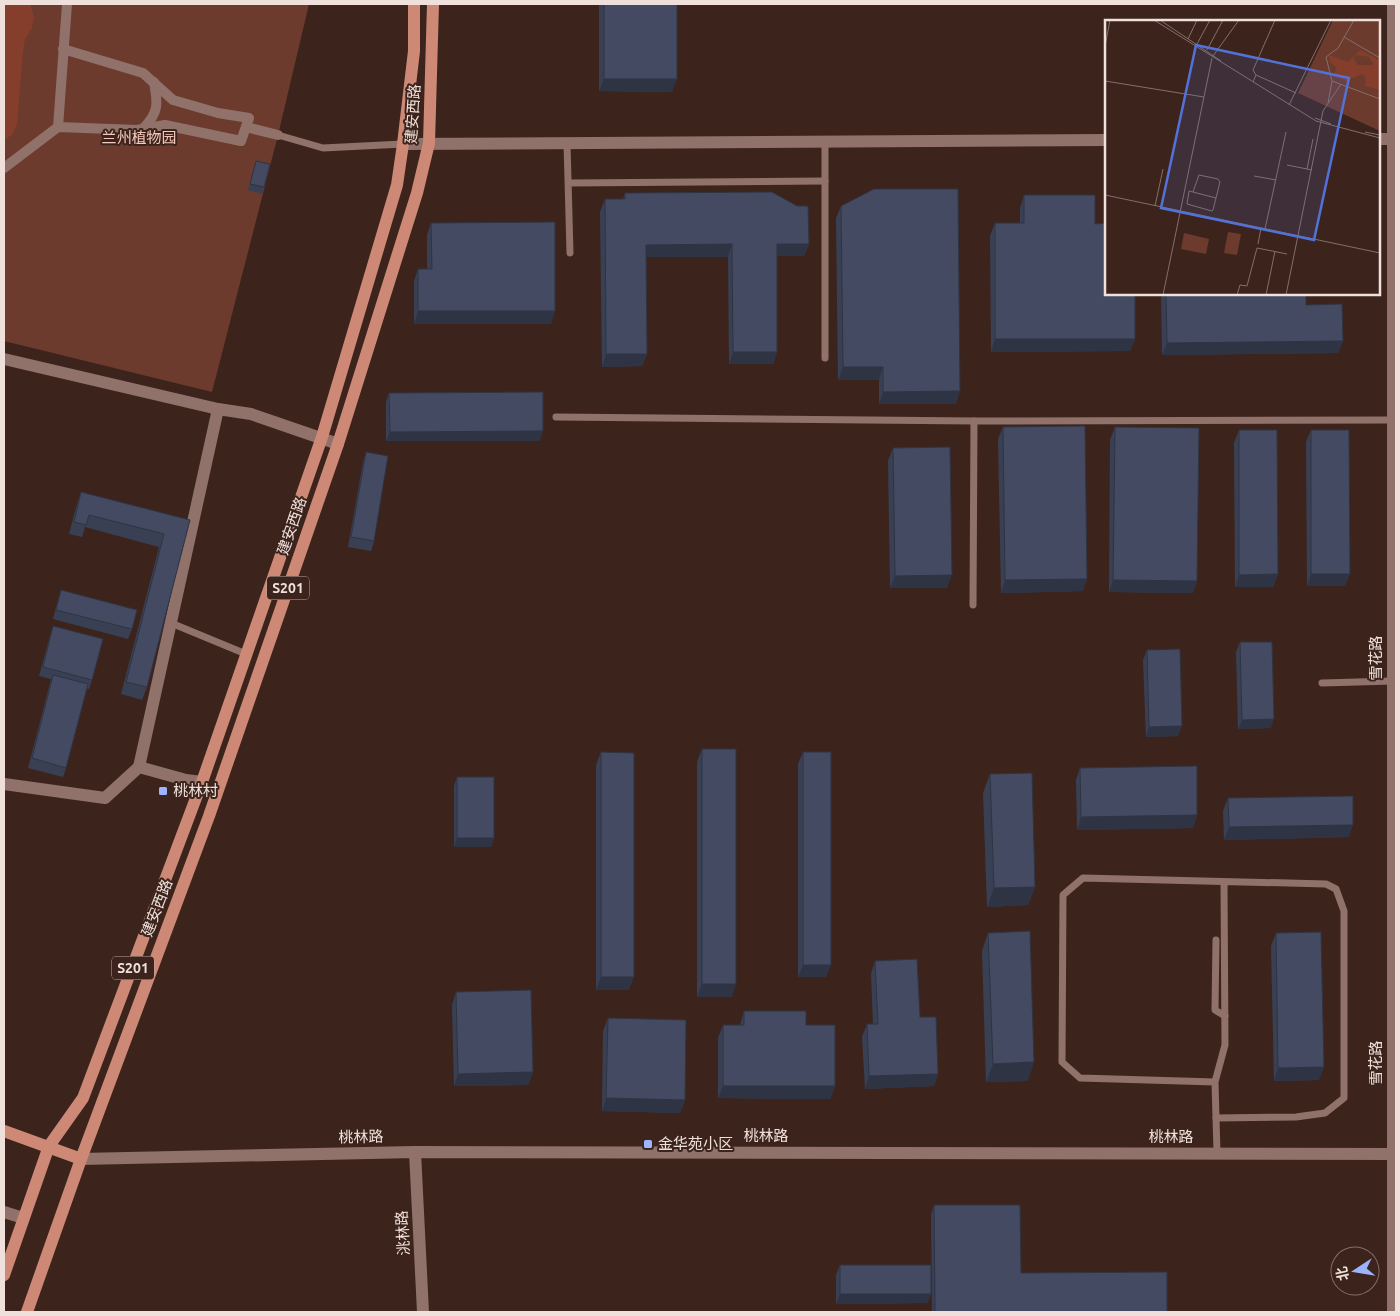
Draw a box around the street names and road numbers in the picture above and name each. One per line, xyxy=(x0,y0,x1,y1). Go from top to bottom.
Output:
street label: 建安西路 xyxy=(402,83,423,144)
street label: 建安西路 xyxy=(274,495,309,557)
road number: S201 xyxy=(267,576,309,600)
street label: 雪花路 xyxy=(1367,635,1384,681)
street label: 建安西路 xyxy=(138,877,175,939)
road number: S201 xyxy=(112,956,154,980)
street label: 雪花路 xyxy=(1367,1040,1384,1086)
street label: 桃林路 xyxy=(743,1127,789,1144)
street label: 桃林路 xyxy=(338,1128,384,1145)
street label: 桃林路 xyxy=(1148,1128,1194,1145)
street label: 洮林路 xyxy=(393,1210,412,1256)

